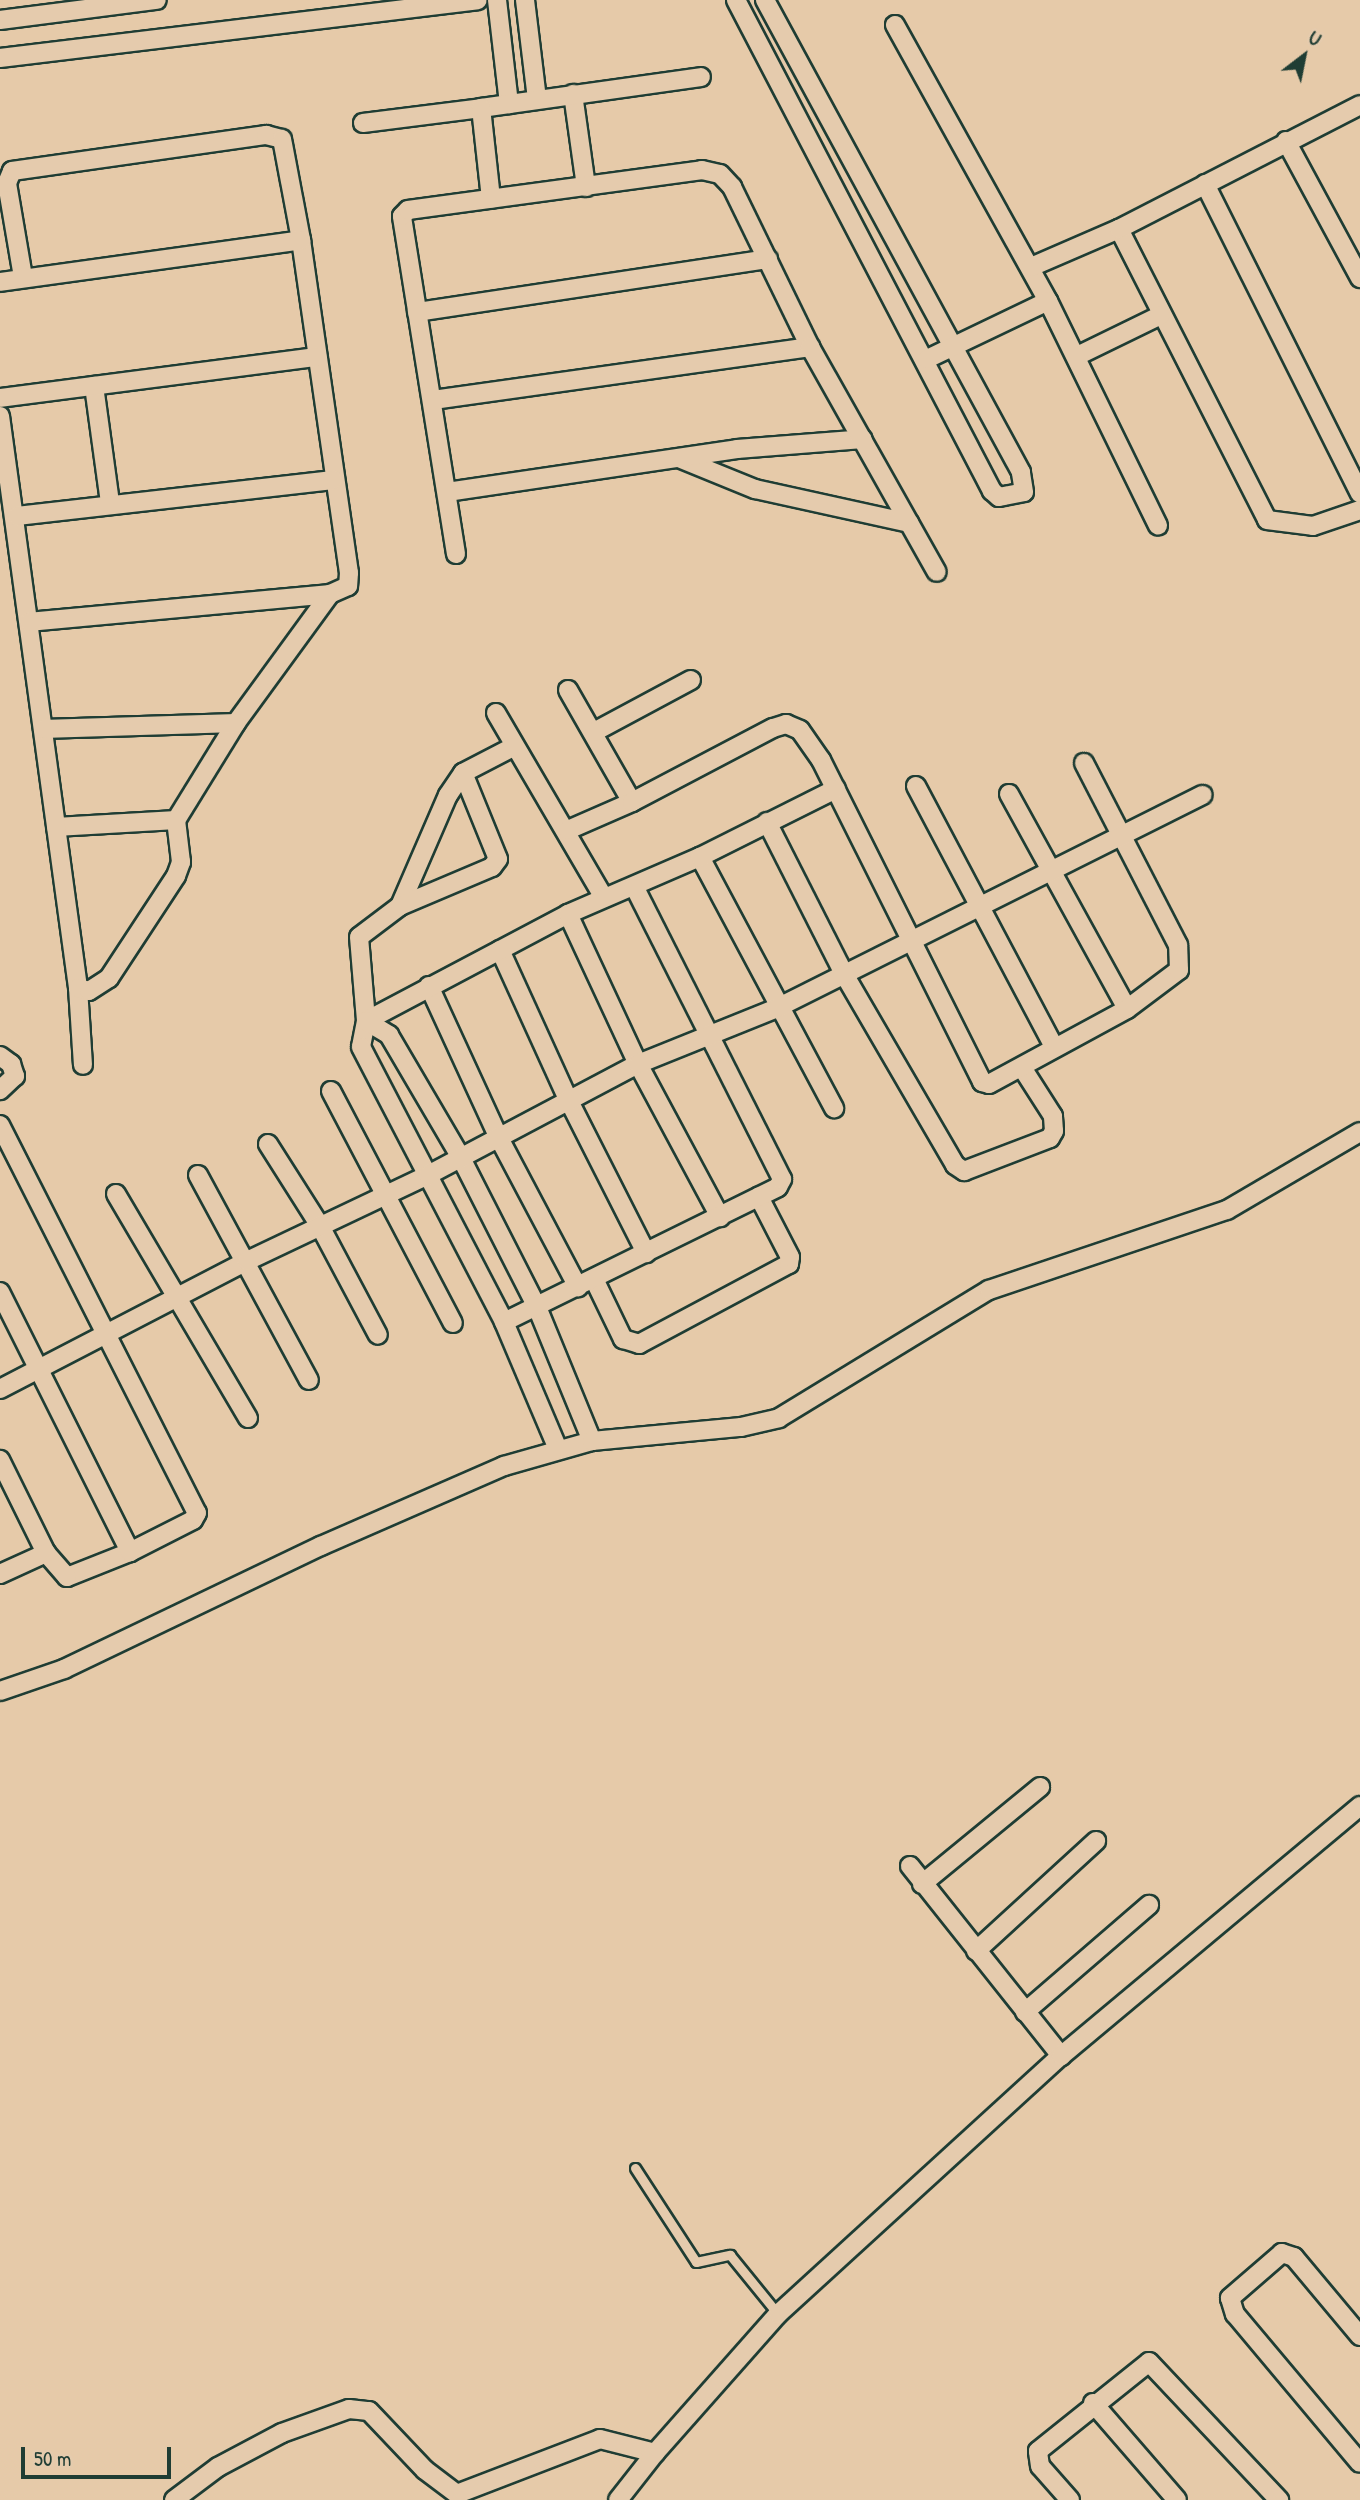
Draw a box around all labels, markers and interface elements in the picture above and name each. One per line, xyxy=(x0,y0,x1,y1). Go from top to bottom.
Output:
north arrow xyxy=(1269,21,1339,91)
text: U xyxy=(1304,24,1326,52)
scale bar xyxy=(24,2434,175,2478)
text: 50 m xyxy=(34,2444,71,2473)

